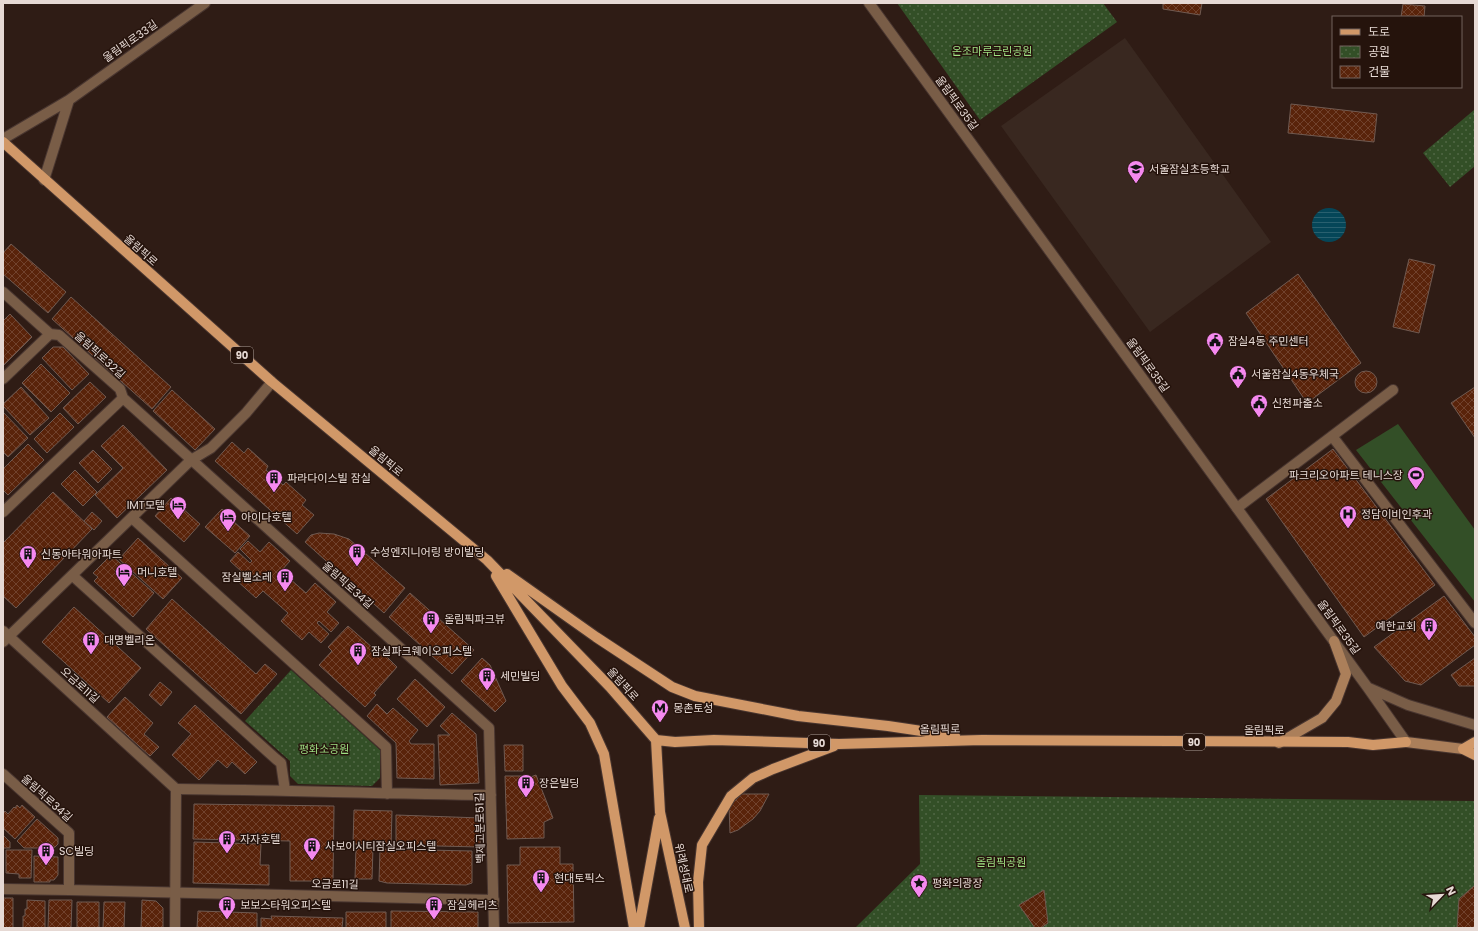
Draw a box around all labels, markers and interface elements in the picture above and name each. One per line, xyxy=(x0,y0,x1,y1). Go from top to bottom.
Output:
street label: 올림픽로33길 xyxy=(99,16,161,66)
legend xyxy=(1332,16,1462,88)
text: 도로 xyxy=(1368,23,1390,40)
park label: 온조마루근린공원 xyxy=(952,43,1032,59)
text: 공원 xyxy=(1368,43,1390,60)
text: 건물 xyxy=(1368,63,1390,80)
street label: 올림픽로35길 xyxy=(932,72,982,134)
school or university icon: 서울잠실초등학교 xyxy=(1126,159,1146,184)
place label: 서울잠실초등학교 xyxy=(1149,161,1230,177)
street label: 올림픽로 xyxy=(121,231,161,269)
street label: 올림픽로32길 xyxy=(71,328,129,382)
public building icon: 잠실4동 주민센터 xyxy=(1205,331,1225,356)
place label: 잠실4동 주민센터 xyxy=(1228,333,1309,349)
street label: 올림픽로35길 xyxy=(1123,334,1173,396)
road number: 90 xyxy=(231,347,253,363)
public building icon: 서울잠실4동우체국 xyxy=(1228,364,1248,389)
place label: 서울잠실4동우체국 xyxy=(1251,366,1339,382)
public building icon: 신천파출소 xyxy=(1249,393,1269,418)
place label: 신천파출소 xyxy=(1272,395,1323,411)
street label: 올림픽로 xyxy=(365,442,407,480)
sports icon: 파크리오아파트 테니스장 xyxy=(1406,465,1426,490)
place label: 파크리오아파트 테니스장 xyxy=(1289,467,1403,483)
building icon: 파라다이스빌 잠실 xyxy=(264,468,284,493)
place label: 파라다이스빌 잠실 xyxy=(287,470,371,486)
hotel icon: IMT모텔 xyxy=(168,495,188,520)
place label: IMT모텔 xyxy=(127,497,165,513)
hospital icon: 정담이비인후과 xyxy=(1338,504,1358,529)
place label: 정담이비인후과 xyxy=(1361,506,1432,522)
hotel icon: 아이다호텔 xyxy=(218,507,238,532)
place label: 아이다호텔 xyxy=(241,509,292,525)
building icon: 수성엔지니어링 방이빌딩 xyxy=(347,542,367,567)
building icon: 신동아타워아파트 xyxy=(18,544,38,569)
place label: 수성엔지니어링 방이빌딩 xyxy=(370,544,484,560)
place label: 신동아타워아파트 xyxy=(41,546,122,562)
street label: 올림픽로34길 xyxy=(319,558,377,612)
hotel icon: 머니호텔 xyxy=(114,562,134,587)
place label: 머니호텔 xyxy=(137,564,177,580)
building icon: 잠실벨소레 xyxy=(275,567,295,592)
place label: 잠실벨소레 xyxy=(221,569,272,585)
street label: 올림픽로35길 xyxy=(1314,596,1364,658)
building icon: 올림픽파크뷰 xyxy=(421,609,441,634)
place label: 올림픽파크뷰 xyxy=(444,611,505,627)
building icon: 예한교회 xyxy=(1419,616,1439,641)
place label: 예한교회 xyxy=(1376,618,1416,634)
building icon: 대명벨리온 xyxy=(81,630,101,655)
place label: 대명벨리온 xyxy=(104,632,155,648)
building icon: 잠실파크웨이오피스텔 xyxy=(348,641,368,666)
place label: 잠실파크웨이오피스텔 xyxy=(371,643,472,659)
street label: 오금로11길 xyxy=(57,663,103,707)
street label: 올림픽로 xyxy=(604,664,642,704)
building icon: 세민빌딩 xyxy=(477,666,497,691)
place label: 세민빌딩 xyxy=(500,668,540,684)
metro station icon: 몽촌토성 xyxy=(650,698,670,723)
place label: 몽촌토성 xyxy=(673,700,713,716)
street label: 올림픽로 xyxy=(920,721,960,737)
street label: 올림픽로 xyxy=(1244,722,1284,738)
road number: 90 xyxy=(1183,734,1205,750)
road number: 90 xyxy=(808,735,830,751)
park label: 평화소공원 xyxy=(299,741,349,757)
street label: 올림픽로34길 xyxy=(18,771,76,825)
building icon: 장은빌딩 xyxy=(516,773,536,798)
place label: 장은빌딩 xyxy=(539,775,579,791)
street label: 백제고분로51길 xyxy=(471,792,489,864)
building icon: 자자호텔 xyxy=(217,829,237,854)
place label: 자자호텔 xyxy=(240,831,280,847)
building icon: 사보이시티잠실오피스텔 xyxy=(302,836,322,861)
place label: 사보이시티잠실오피스텔 xyxy=(325,838,436,854)
building icon: SC빌딩 xyxy=(36,841,56,866)
street label: 위례성대로 xyxy=(671,842,697,894)
place label: SC빌딩 xyxy=(59,843,94,859)
park label: 올림픽공원 xyxy=(976,854,1026,870)
building icon: 현대토픽스 xyxy=(531,868,551,893)
place label: 현대토픽스 xyxy=(554,870,605,886)
place icon: 평화의광장 xyxy=(909,873,929,898)
place label: 평화의광장 xyxy=(932,875,983,891)
north arrow xyxy=(1422,875,1462,915)
street label: 오금로11길 xyxy=(311,876,359,892)
text: N xyxy=(1442,884,1460,898)
building icon: 보보스타워오피스텔 xyxy=(217,895,237,920)
building icon: 잠실헤리츠 xyxy=(424,895,444,920)
place label: 보보스타워오피스텔 xyxy=(240,897,331,913)
place label: 잠실헤리츠 xyxy=(447,897,498,913)

